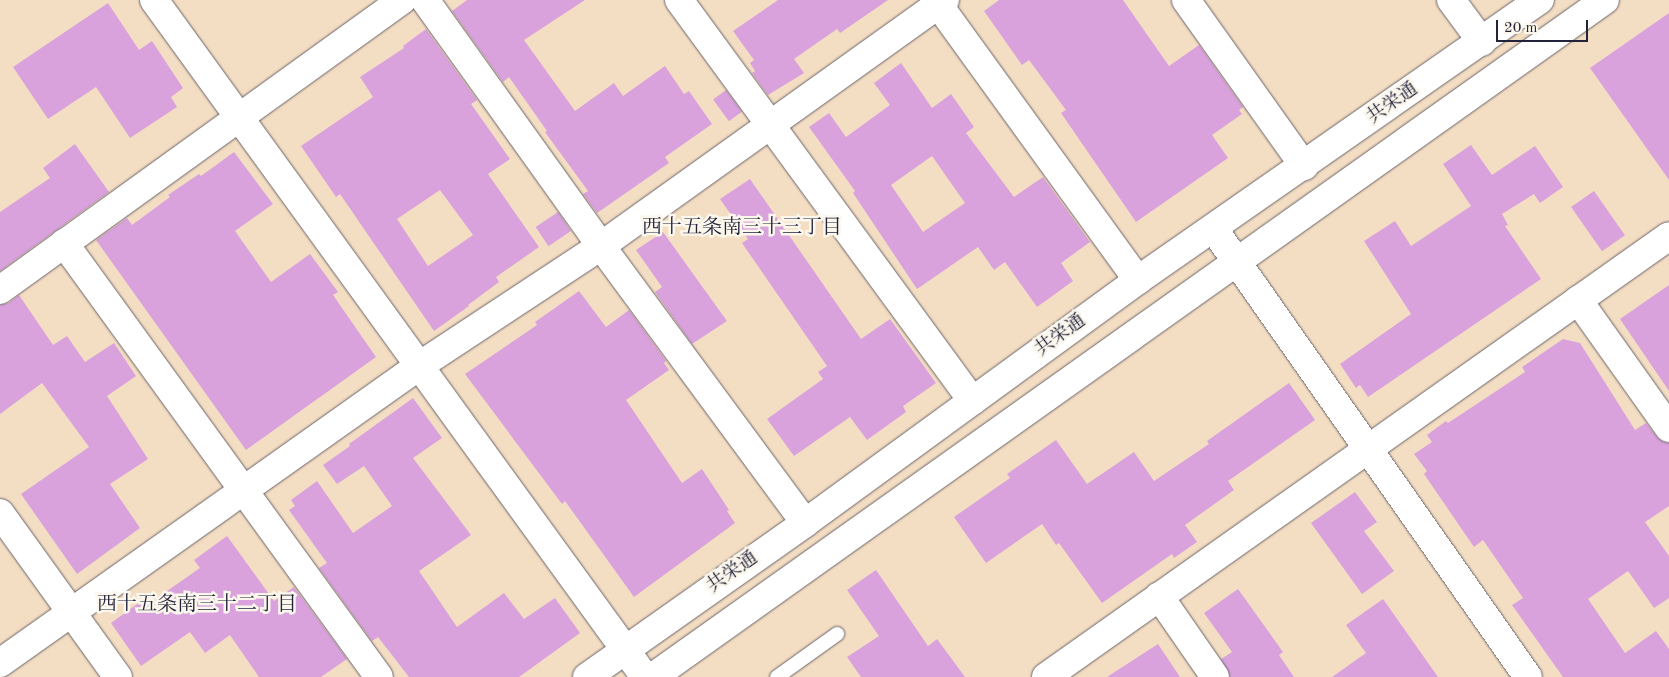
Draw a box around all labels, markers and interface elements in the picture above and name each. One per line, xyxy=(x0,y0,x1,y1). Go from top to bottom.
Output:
scale bar xyxy=(1499,10,1592,42)
text: 20 m xyxy=(1504,21,1538,36)
street label: 共栄通 xyxy=(1363,78,1423,130)
district label: 西十五条南三十三丁目 xyxy=(642,216,842,240)
street label: 共栄通 xyxy=(1031,310,1091,362)
street label: 共栄通 xyxy=(703,547,763,599)
district label: 西十五条南三十二丁目 xyxy=(97,593,297,617)

